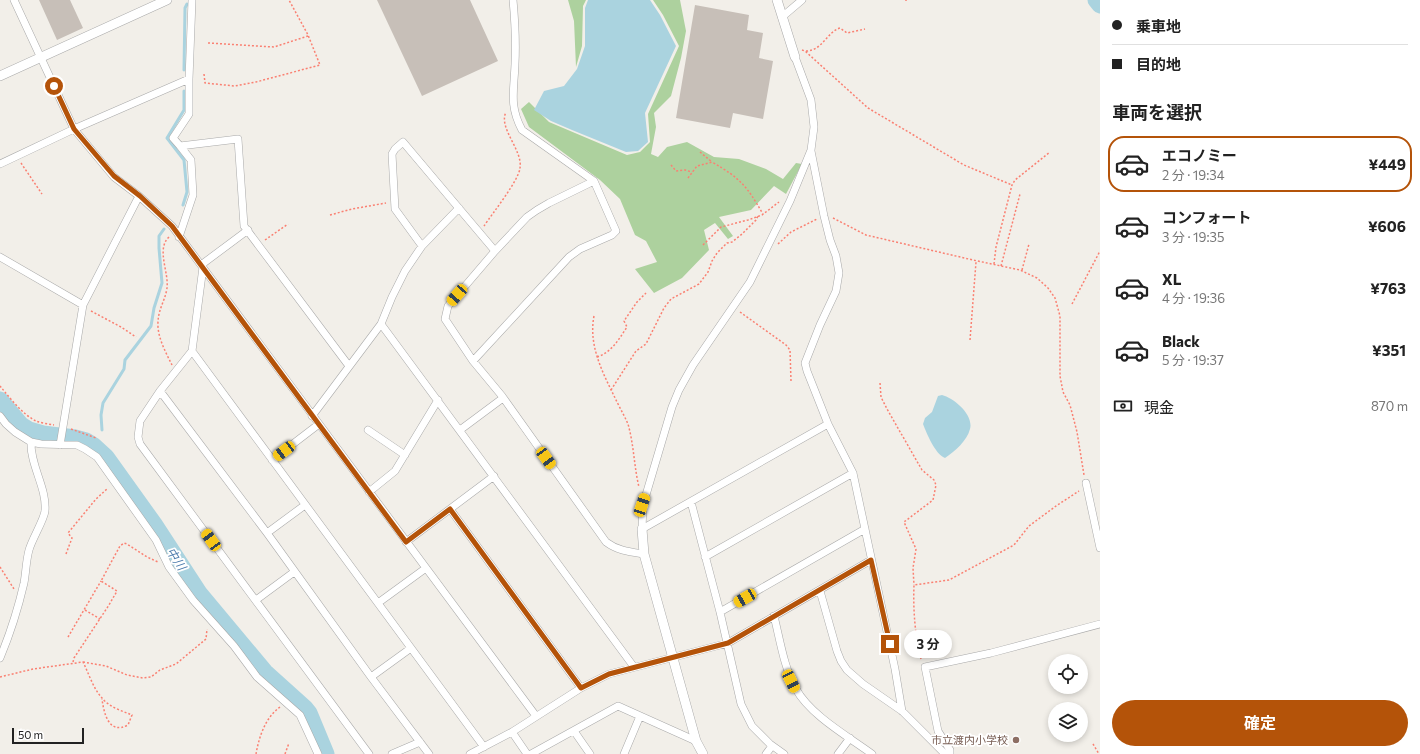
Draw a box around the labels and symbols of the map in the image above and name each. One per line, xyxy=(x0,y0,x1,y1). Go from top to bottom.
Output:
route start xyxy=(45,77,63,95)
car xyxy=(445,282,469,308)
car xyxy=(271,439,297,463)
car xyxy=(534,445,558,471)
car xyxy=(633,492,651,518)
car xyxy=(199,527,223,553)
water label: 中川 xyxy=(164,545,190,574)
car xyxy=(732,587,758,609)
callout: 3 分 xyxy=(904,630,952,658)
route end xyxy=(881,635,899,653)
car xyxy=(780,668,802,694)
scale bar xyxy=(12,726,84,745)
place label: 市立渡内小学校 xyxy=(931,733,1008,746)
marker: 市立渡内小学校 xyxy=(1011,735,1021,745)

